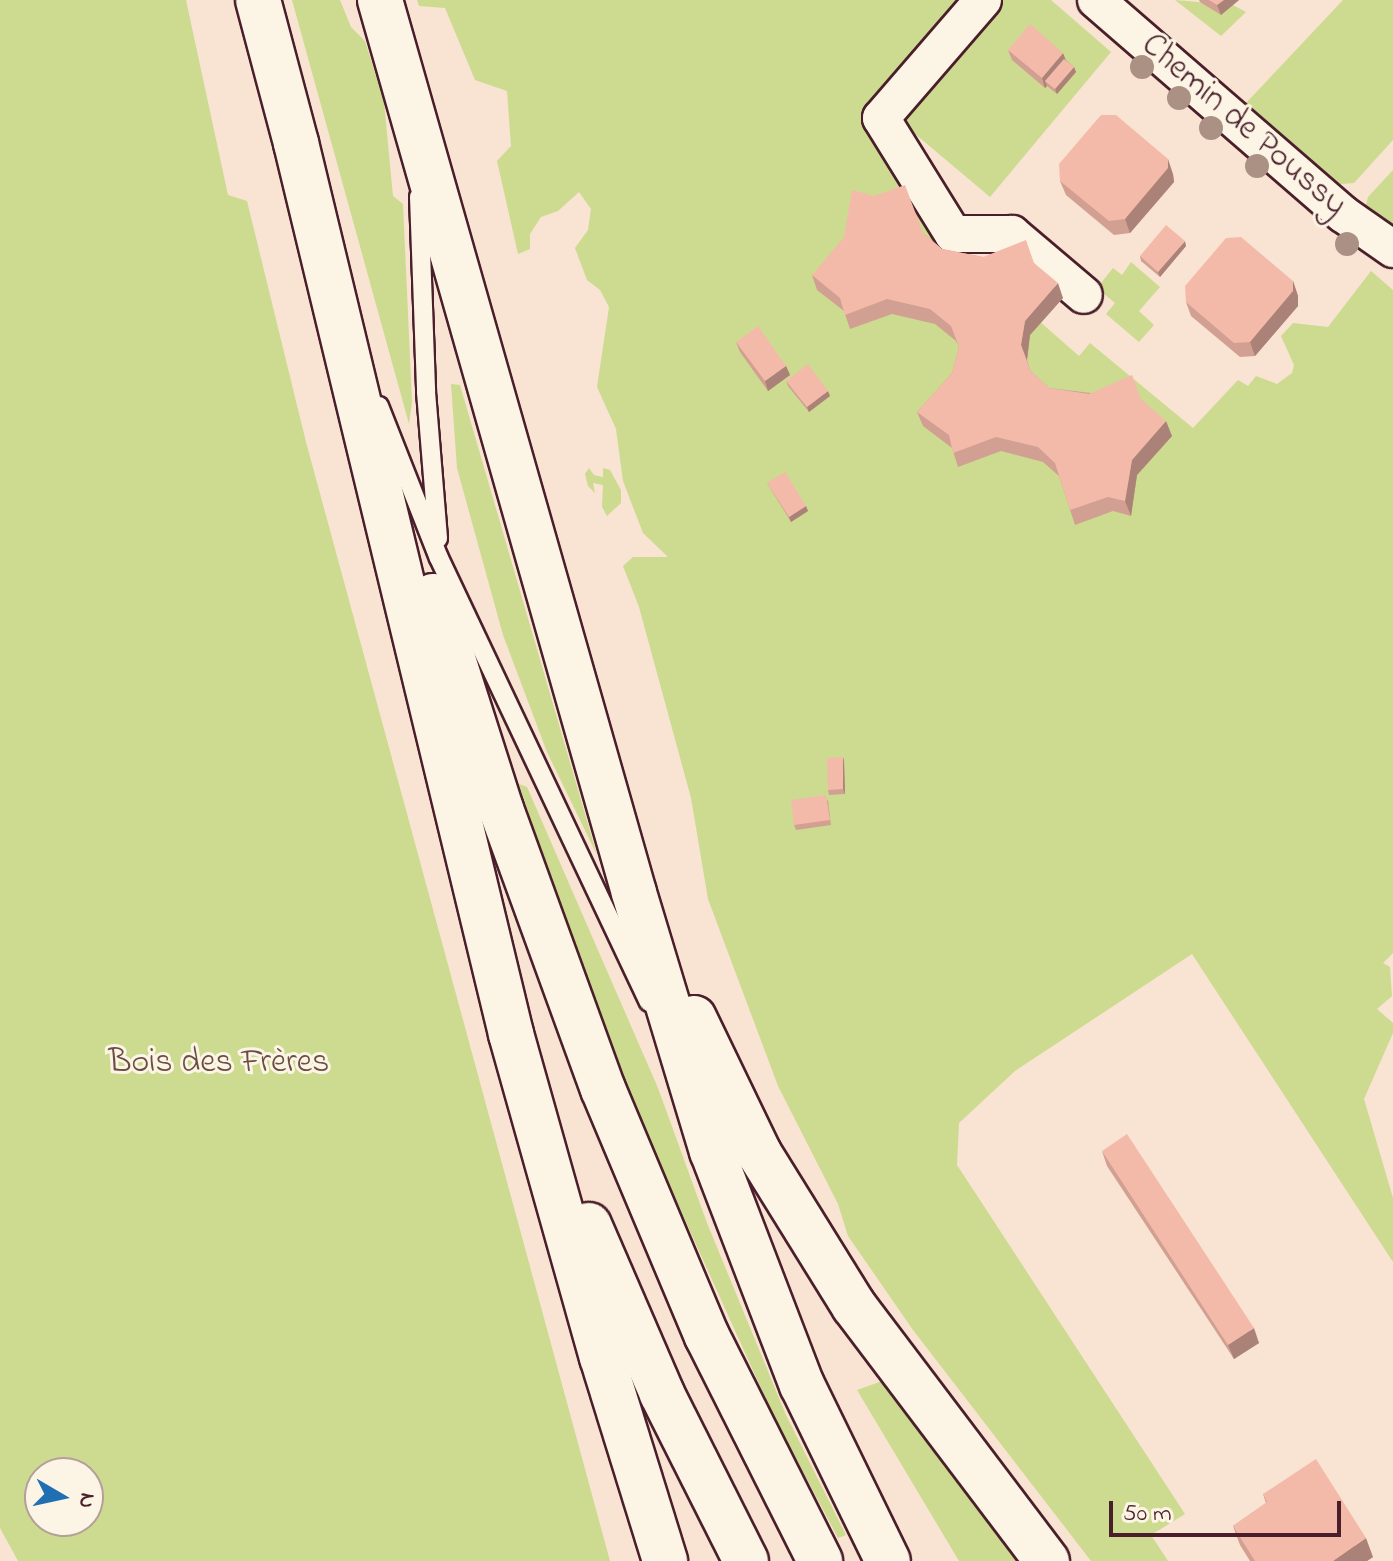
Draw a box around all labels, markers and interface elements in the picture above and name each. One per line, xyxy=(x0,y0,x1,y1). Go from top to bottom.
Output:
street label: Chemin de Poussy xyxy=(1132,26,1354,226)
park label: Bois des Frères xyxy=(109,1044,329,1084)
north arrow xyxy=(24,1457,104,1537)
scale bar xyxy=(1113,1485,1345,1535)
text: N xyxy=(69,1491,103,1510)
text: 50 m xyxy=(1123,1497,1172,1532)

